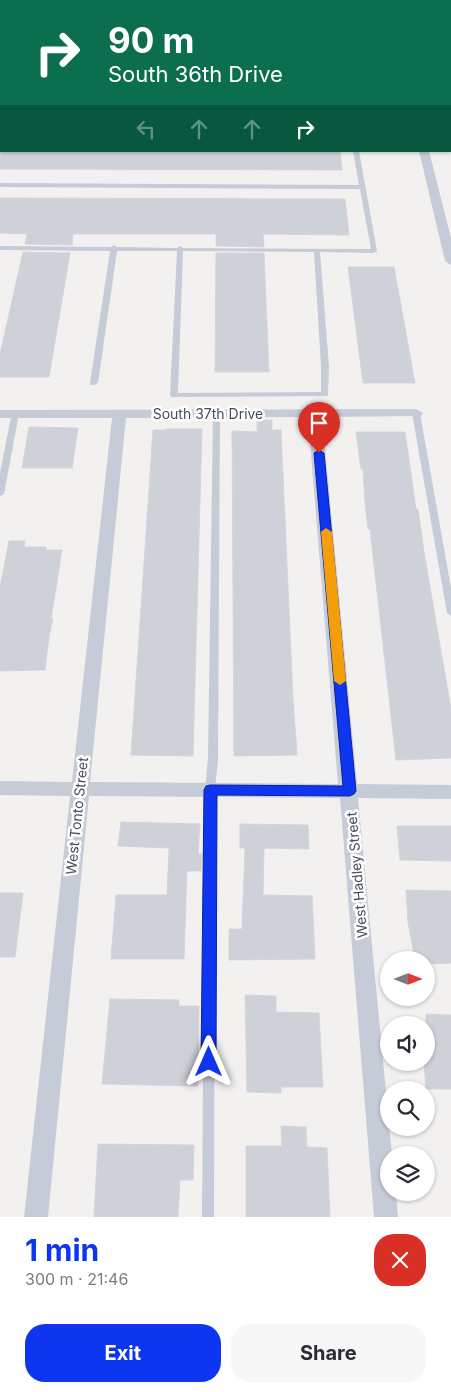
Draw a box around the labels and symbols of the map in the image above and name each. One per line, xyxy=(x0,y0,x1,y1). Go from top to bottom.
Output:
pin xyxy=(298,402,340,453)
street label: South 37th Drive xyxy=(153,405,263,422)
street label: West Tonto Street xyxy=(62,756,91,876)
street label: West Hadley Street xyxy=(342,811,370,939)
north arrow xyxy=(380,951,435,1006)
position arrow xyxy=(182,1035,234,1087)

